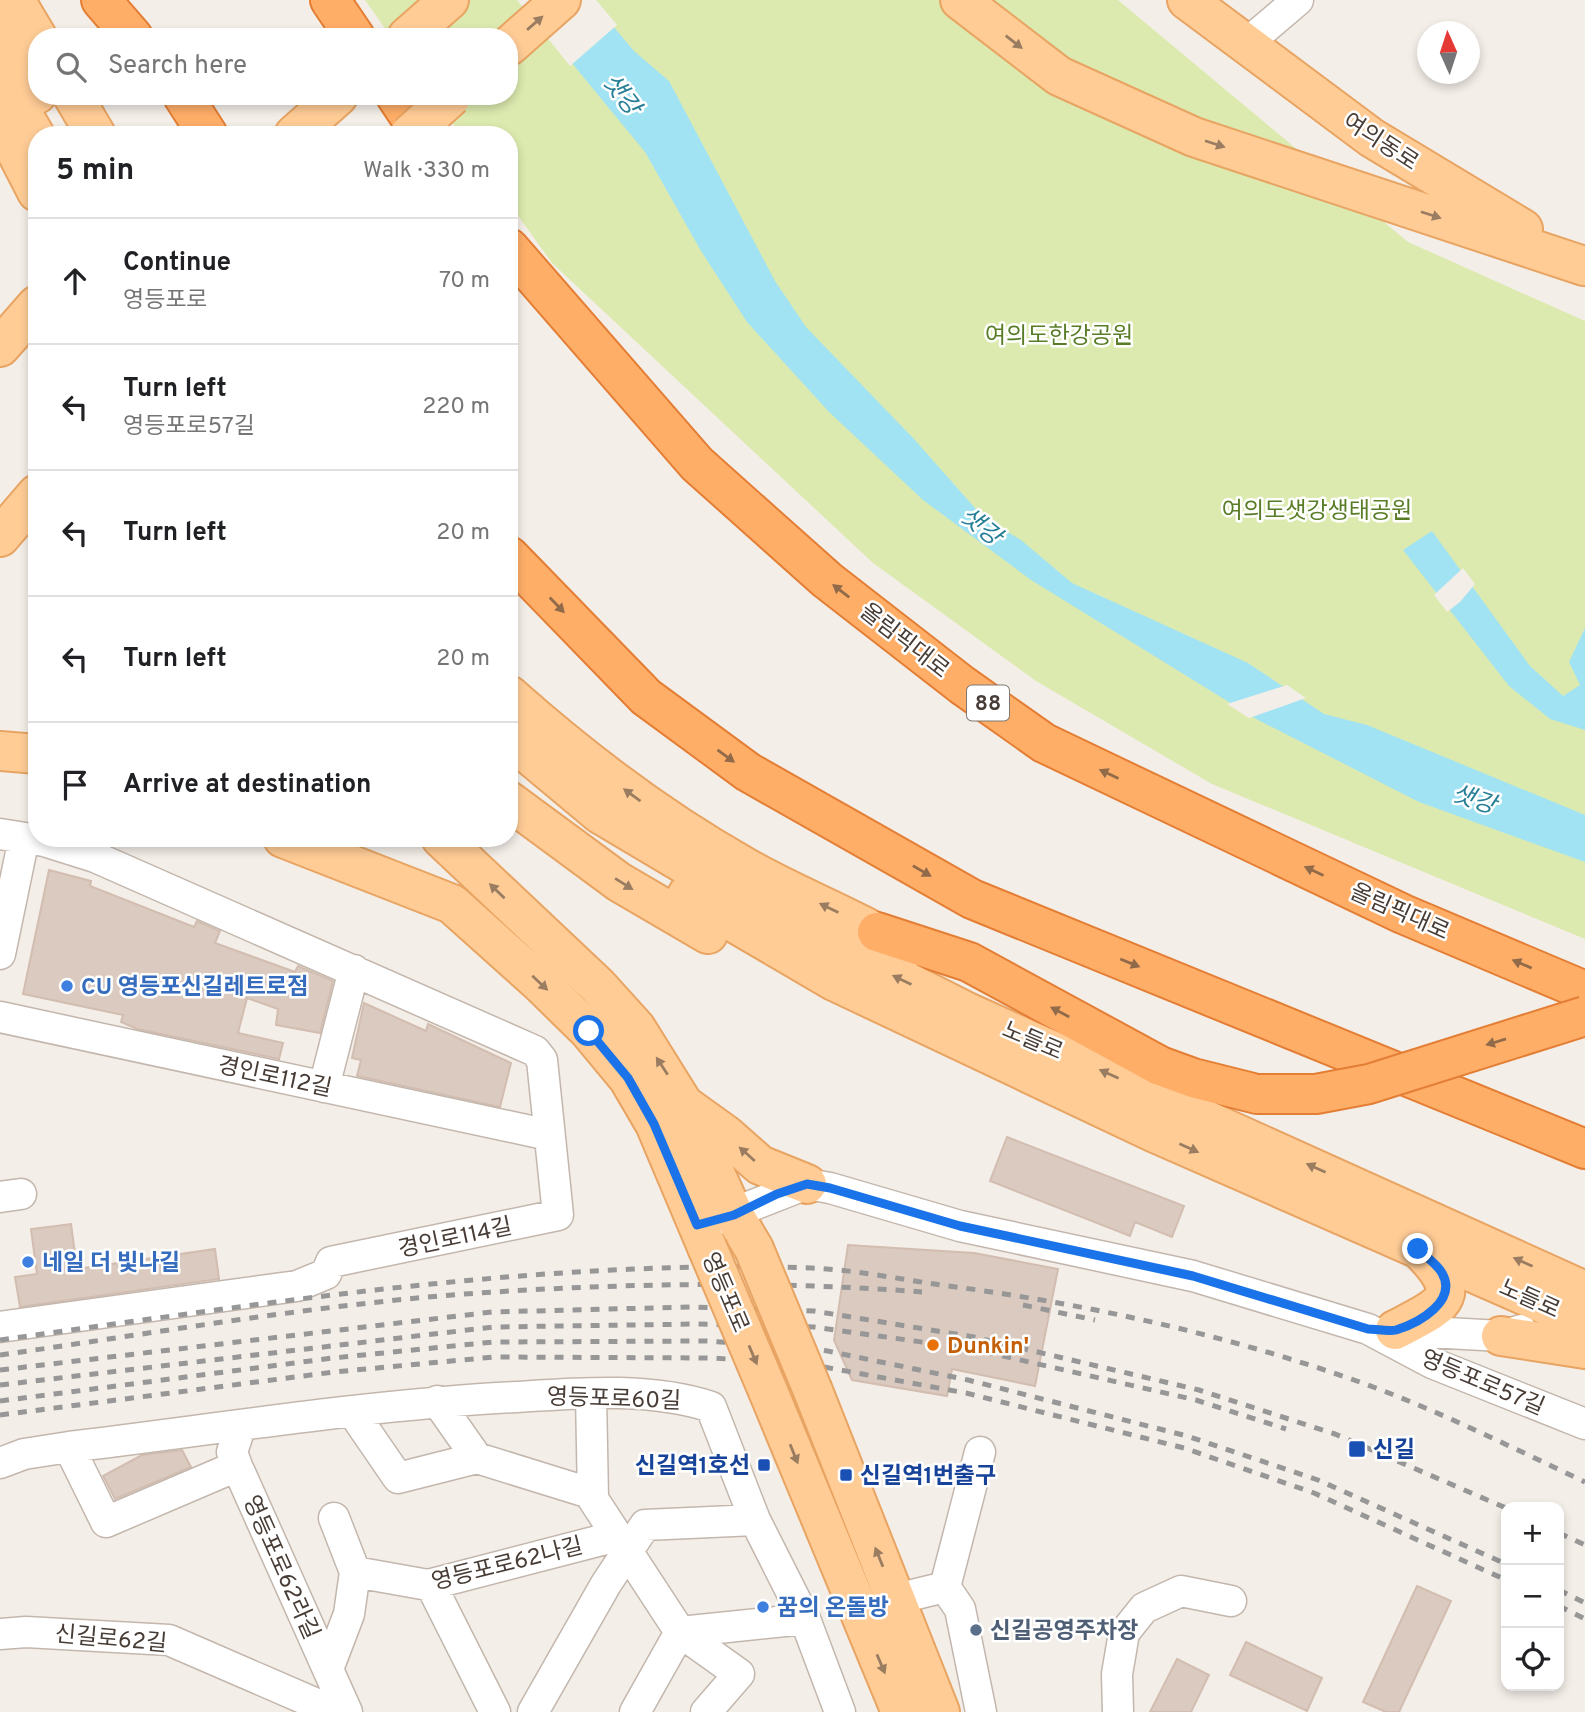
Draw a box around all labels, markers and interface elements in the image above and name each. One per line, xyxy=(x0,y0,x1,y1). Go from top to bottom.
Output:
one-way arrow xyxy=(526,15,544,31)
north arrow xyxy=(1417,21,1480,84)
search box xyxy=(28,28,518,105)
one-way arrow xyxy=(1005,34,1023,48)
icon: search xyxy=(52,48,90,86)
text: Search here xyxy=(108,50,247,83)
water label: 샛강 xyxy=(595,69,647,124)
street label: 여의동로 xyxy=(1336,108,1423,178)
one-way arrow xyxy=(1205,140,1226,150)
text: 5 min xyxy=(56,153,134,190)
text: Walk · 330 m xyxy=(363,157,490,186)
one-way arrow xyxy=(1421,211,1442,221)
text: Continue xyxy=(123,247,231,280)
icon: ahead xyxy=(56,262,94,300)
text: 70 m xyxy=(439,267,490,296)
text: 영등포로 xyxy=(123,287,208,316)
park label: 여의도한강공원 xyxy=(985,323,1133,352)
text: Turn left xyxy=(123,373,227,406)
icon: left xyxy=(56,388,94,426)
text: 220 m xyxy=(422,393,490,422)
text: 영등포로57길 xyxy=(123,413,255,442)
park label: 여의도샛강생태공원 xyxy=(1222,498,1412,527)
water label: 샛강 xyxy=(953,502,1009,555)
icon: left xyxy=(56,514,94,552)
text: Turn left xyxy=(123,517,227,550)
text: 20 m xyxy=(436,519,490,548)
one-way arrow xyxy=(832,584,850,598)
one-way arrow xyxy=(548,597,565,614)
street label: 올림픽대로 xyxy=(853,598,954,686)
icon: left xyxy=(56,640,94,678)
text: Turn left xyxy=(123,643,227,676)
text: 20 m xyxy=(436,645,490,674)
road number: 88 xyxy=(967,686,1009,720)
one-way arrow xyxy=(717,749,735,763)
icon: arrive xyxy=(56,766,94,804)
one-way arrow xyxy=(1099,768,1119,779)
text: Arrive at destination xyxy=(123,769,371,802)
water label: 샛강 xyxy=(1448,780,1502,823)
one-way arrow xyxy=(623,788,641,802)
one-way arrow xyxy=(913,865,932,877)
one-way arrow xyxy=(1304,866,1324,877)
one-way arrow xyxy=(614,878,633,891)
street label: 올림픽대로 xyxy=(1345,879,1453,948)
one-way arrow xyxy=(489,884,506,900)
one-way arrow xyxy=(819,903,839,914)
one-way arrow xyxy=(1119,958,1140,969)
one-way arrow xyxy=(1512,958,1532,970)
place label: CU 영등포신길레트로점 xyxy=(81,974,308,1003)
one-way arrow xyxy=(531,974,548,990)
one-way arrow xyxy=(892,974,912,985)
marker: CU 영등포신길레트로점 xyxy=(59,978,75,994)
one-way arrow xyxy=(1049,1006,1069,1018)
route start xyxy=(573,1015,604,1046)
street label: 노들로 xyxy=(997,1017,1067,1068)
one-way arrow xyxy=(1485,1037,1506,1048)
street label: 경인로112길 xyxy=(215,1052,334,1105)
one-way arrow xyxy=(656,1056,669,1075)
one-way arrow xyxy=(1099,1068,1119,1080)
one-way arrow xyxy=(1179,1142,1199,1154)
one-way arrow xyxy=(739,1147,756,1163)
one-way arrow xyxy=(1306,1162,1326,1174)
street label: 경인로114길 xyxy=(396,1213,515,1266)
route end xyxy=(1402,1233,1433,1264)
street label: 영등포로 xyxy=(694,1248,754,1338)
place label: 네일 더 빛나길 xyxy=(42,1250,180,1279)
marker: 네일 더 빛나길 xyxy=(20,1254,36,1270)
one-way arrow xyxy=(1513,1257,1533,1268)
street label: 노들로 xyxy=(1494,1274,1564,1326)
place label: Dunkin' xyxy=(947,1333,1029,1362)
marker: Dunkin' xyxy=(925,1337,941,1353)
one-way arrow xyxy=(748,1344,759,1365)
street label: 영등포로57길 xyxy=(1416,1345,1548,1423)
street label: 영등포로60길 xyxy=(546,1384,682,1417)
place label: 신길 xyxy=(1373,1437,1415,1466)
marker: 신길 xyxy=(1347,1439,1367,1459)
one-way arrow xyxy=(789,1443,800,1464)
place label: 신길역1호선 xyxy=(635,1453,750,1482)
marker: 신길역1호선 xyxy=(756,1457,772,1473)
place label: 신길역1번출구 xyxy=(860,1463,996,1492)
marker: 신길역1번출구 xyxy=(838,1467,854,1483)
street label: 영등포로62라길 xyxy=(235,1491,324,1645)
map controls xyxy=(1501,1502,1564,1691)
button: + xyxy=(1501,1502,1564,1565)
street label: 영등포로62나길 xyxy=(429,1533,586,1598)
one-way arrow xyxy=(874,1547,885,1568)
button: − xyxy=(1501,1565,1564,1628)
place label: 꿈의 온돌방 xyxy=(777,1595,889,1624)
marker: 꿈의 온돌방 xyxy=(755,1599,771,1615)
place label: 신길공영주차장 xyxy=(990,1618,1138,1647)
street label: 신길로62길 xyxy=(54,1621,168,1660)
marker: 신길공영주차장 xyxy=(968,1622,984,1638)
button: locate xyxy=(1501,1628,1564,1691)
one-way arrow xyxy=(875,1654,886,1675)

